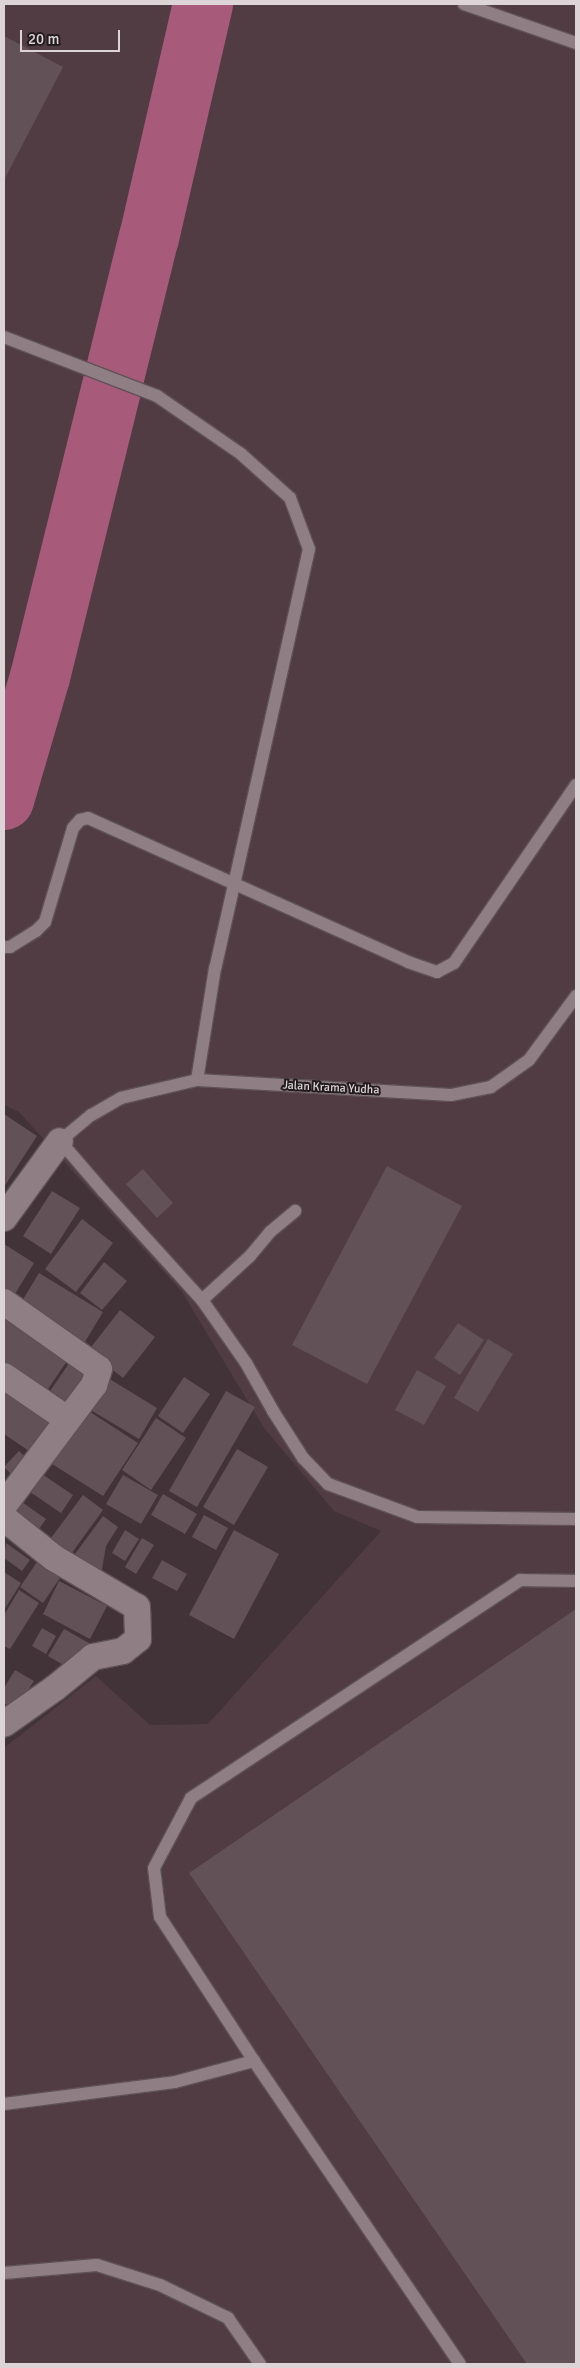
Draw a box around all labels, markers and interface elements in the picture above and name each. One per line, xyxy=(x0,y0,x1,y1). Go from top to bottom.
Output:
scale bar xyxy=(22,20,122,52)
text: 20 m xyxy=(28,30,59,48)
street label: Jalan Krama Yudha xyxy=(282,1078,380,1098)

